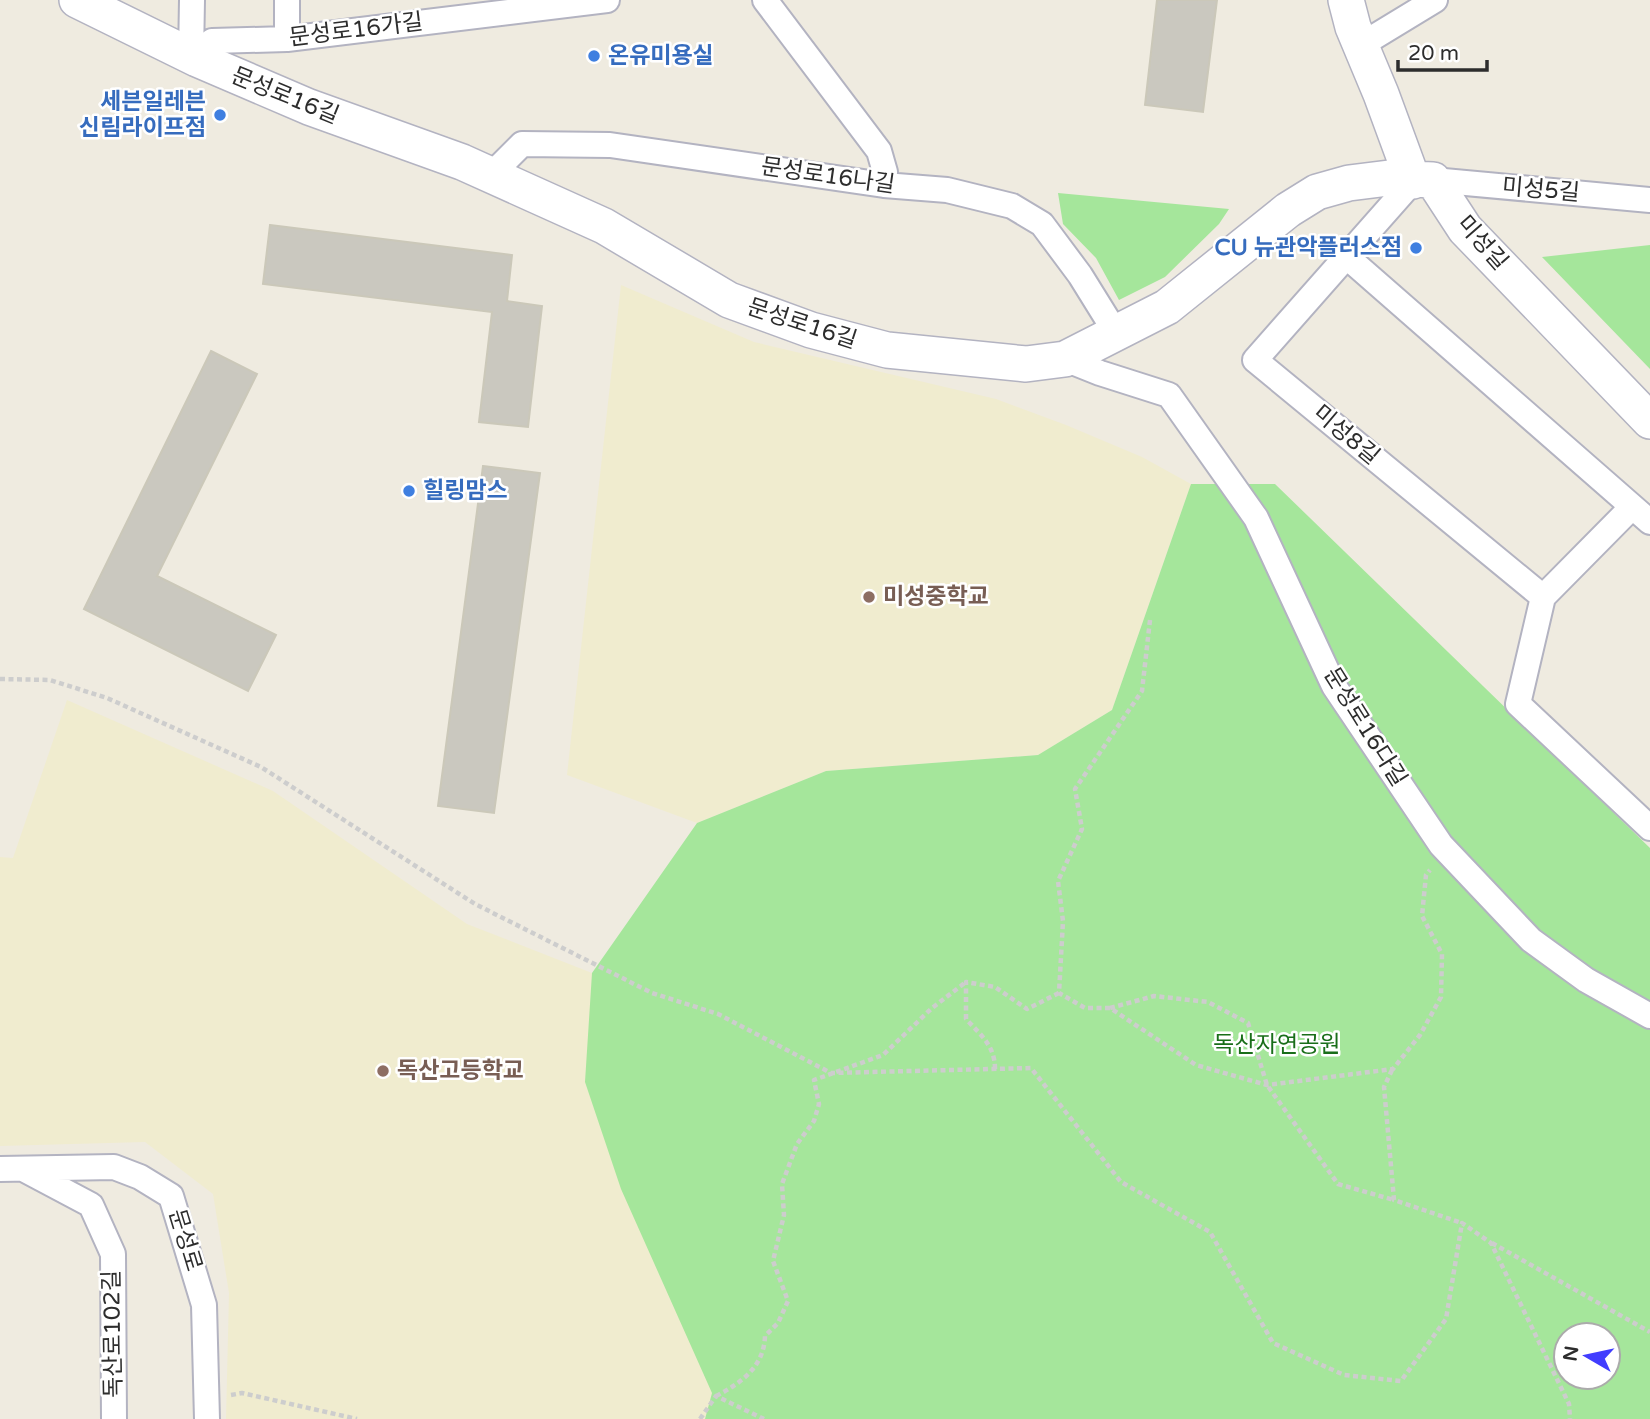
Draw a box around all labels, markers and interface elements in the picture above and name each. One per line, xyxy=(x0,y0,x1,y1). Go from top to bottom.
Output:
street label: 문성로16가길 xyxy=(287,8,425,52)
scale bar xyxy=(1398,28,1487,72)
text: 20 m xyxy=(1408,41,1459,66)
place label: 온유미용실 xyxy=(608,42,714,70)
marker: 온유미용실 xyxy=(586,48,602,64)
street label: 문성로16길 xyxy=(227,62,343,130)
place label: 세븐일레븐 신림라이프점 xyxy=(79,88,206,142)
marker: 세븐일레븐 신림라이프점 xyxy=(212,107,228,123)
street label: 문성로16나길 xyxy=(759,153,897,199)
street label: 미성5길 xyxy=(1501,173,1581,207)
street label: 미성길 xyxy=(1451,210,1513,276)
place label: CU 뉴관악플러스점 xyxy=(1214,234,1402,262)
marker: CU 뉴관악플러스점 xyxy=(1408,240,1424,256)
street label: 문성로16길 xyxy=(744,293,860,355)
street label: 미성8길 xyxy=(1307,399,1385,471)
place label: 힐링맘스 xyxy=(423,477,508,505)
marker: 힐링맘스 xyxy=(401,483,417,499)
place label: 미성중학교 xyxy=(883,583,989,611)
marker: 미성중학교 xyxy=(861,589,877,605)
street label: 문성로16다길 xyxy=(1317,662,1413,792)
park label: 독산자연공원 xyxy=(1214,1031,1340,1059)
place label: 독산고등학교 xyxy=(397,1057,524,1085)
marker: 독산고등학교 xyxy=(375,1063,391,1079)
street label: 문성로 xyxy=(162,1206,208,1274)
street label: 독산로102길 xyxy=(98,1270,128,1398)
north arrow xyxy=(1552,1321,1622,1391)
text: N xyxy=(1559,1344,1583,1363)

